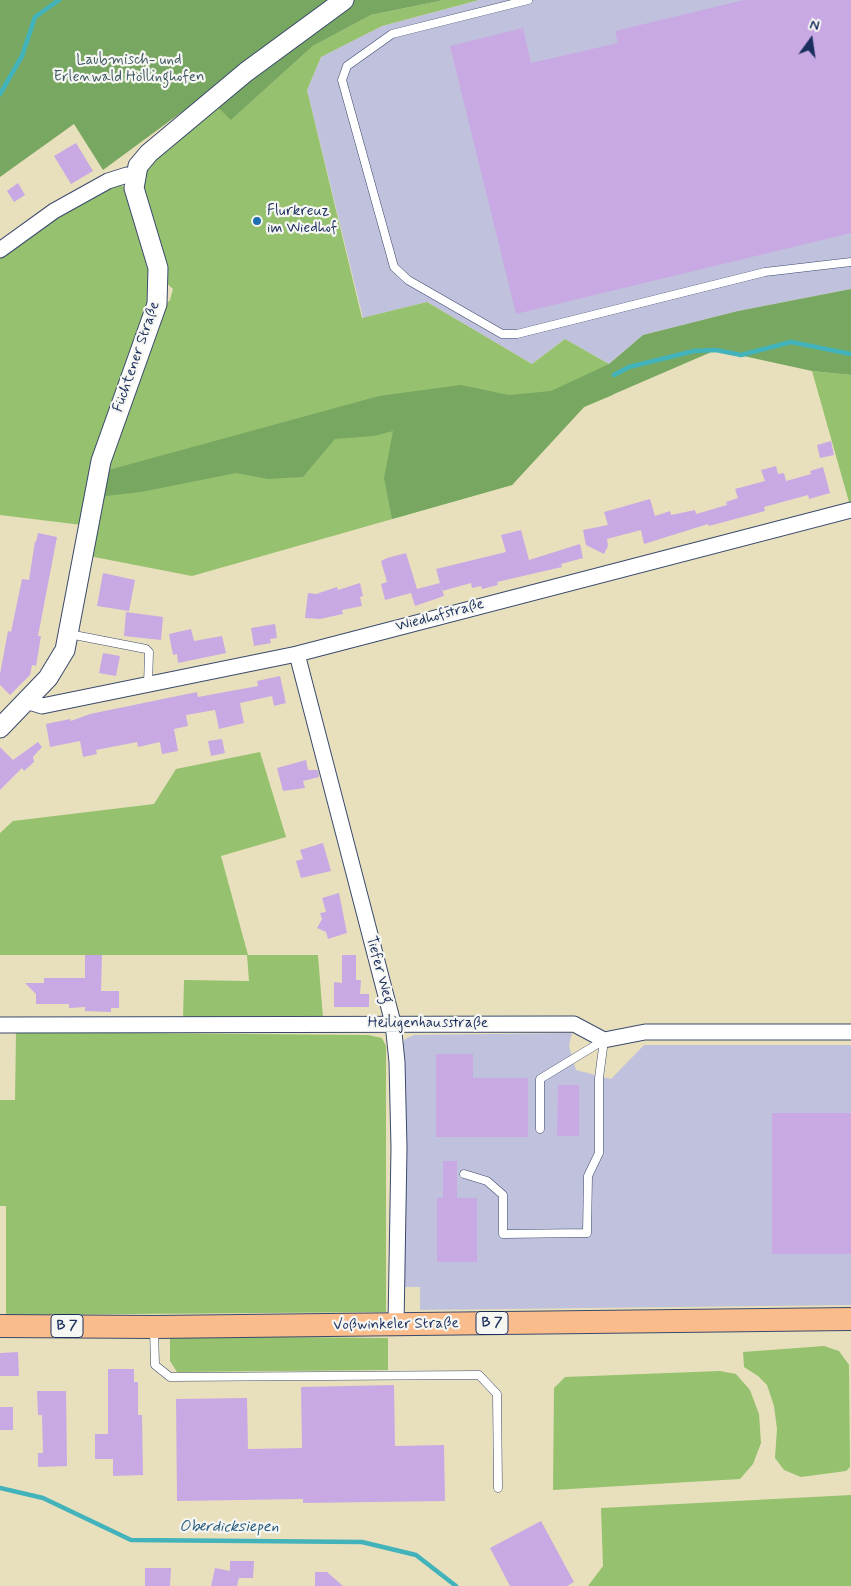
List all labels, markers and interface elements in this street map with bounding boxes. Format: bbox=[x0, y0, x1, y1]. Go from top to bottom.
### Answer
north arrow bbox=[786, 15, 836, 65]
text: N bbox=[808, 16, 821, 35]
park label: Laubmisch- und Erlenwald Höllinghofen bbox=[53, 52, 205, 87]
place label: Flurkreuz im Wiedhof bbox=[267, 203, 337, 238]
marker: Flurkreuz im Wiedhof bbox=[251, 215, 263, 227]
street label: Füchtener Straße bbox=[110, 299, 164, 415]
street label: Wiedhofstraße bbox=[394, 596, 486, 636]
street label: Tiefer Weg bbox=[361, 934, 397, 1006]
street label: Heiligenhausstraße bbox=[368, 1015, 488, 1033]
road number: B 7 bbox=[476, 1312, 508, 1335]
road number: B 7 bbox=[51, 1314, 83, 1338]
street label: Voßwinkeler Straße bbox=[333, 1315, 459, 1335]
water label: Oberdicksiepen bbox=[179, 1518, 279, 1538]

